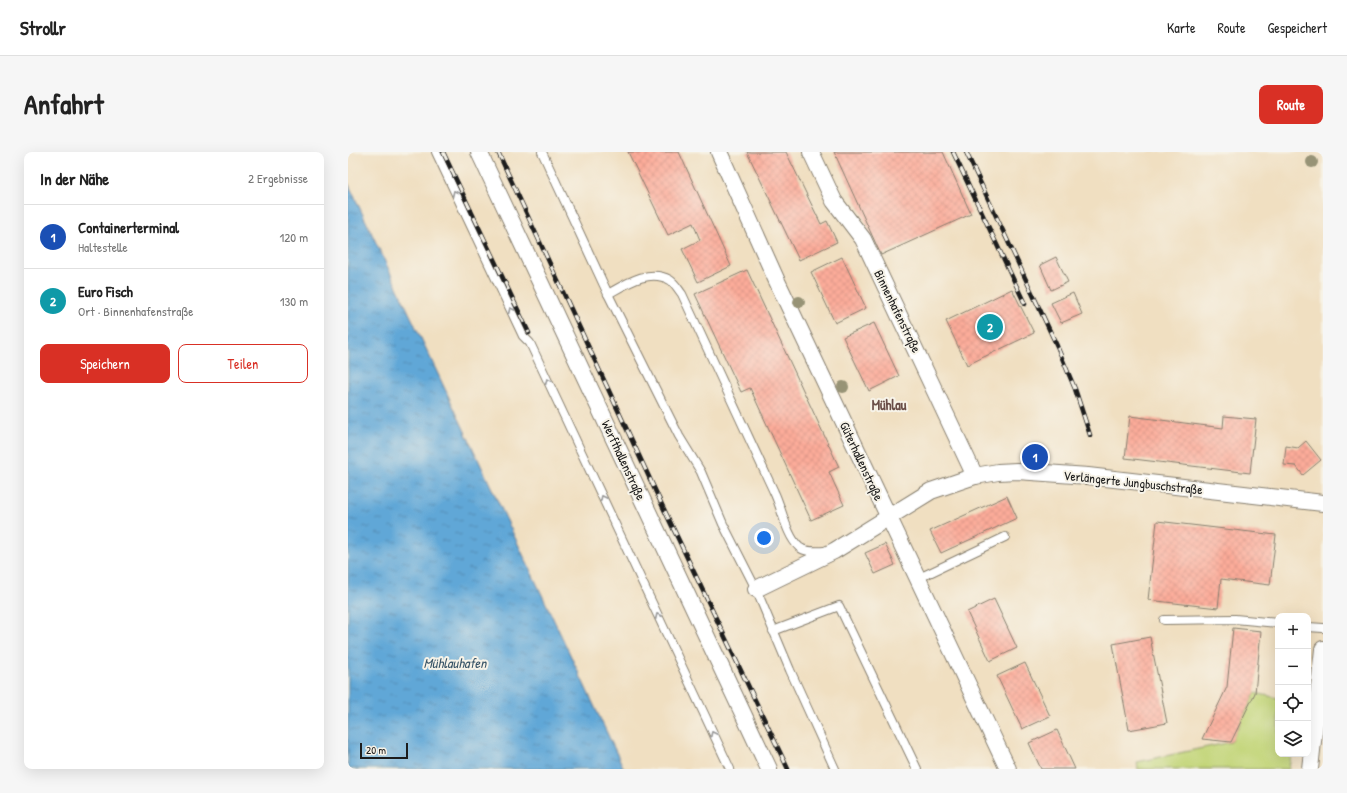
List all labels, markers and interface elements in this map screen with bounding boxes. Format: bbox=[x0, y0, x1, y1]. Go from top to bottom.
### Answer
text: Strollr bbox=[20, 15, 66, 41]
text: Karte bbox=[1167, 18, 1196, 37]
text: Route bbox=[1218, 18, 1246, 37]
text: Gespeichert bbox=[1268, 18, 1327, 37]
text: Anfahrt bbox=[24, 85, 104, 123]
button: Route bbox=[1259, 85, 1323, 124]
text: In der Nähe bbox=[40, 167, 109, 190]
text: 2 Ergebnisse bbox=[248, 169, 308, 187]
one-way arrow bbox=[452, 189, 460, 197]
text: Containerterminal bbox=[78, 217, 179, 238]
text: 1 bbox=[51, 228, 55, 246]
text: 120 m bbox=[280, 228, 308, 246]
text: Haltestelle bbox=[78, 238, 128, 256]
street label: Binnenhafenstraße bbox=[870, 267, 926, 355]
text: Euro Fisch bbox=[78, 281, 133, 302]
text: 2 bbox=[50, 292, 56, 310]
text: 130 m bbox=[280, 292, 308, 310]
text: Ort · Binnenhafenstraße bbox=[78, 302, 194, 320]
one-way arrow bbox=[508, 307, 516, 315]
pin: 2 bbox=[977, 312, 1003, 342]
button: Speichern bbox=[40, 344, 170, 383]
button: Teilen bbox=[178, 344, 308, 383]
one-way arrow bbox=[545, 377, 553, 385]
district label: Mühlau bbox=[872, 395, 907, 414]
street label: Werfthallenstraße bbox=[598, 417, 650, 503]
street label: Güterhallenstraße bbox=[836, 419, 888, 503]
pin: 1 bbox=[1022, 442, 1048, 472]
street label: Verlängerte Jungbuschstraße bbox=[1062, 466, 1204, 498]
one-way arrow bbox=[600, 495, 608, 503]
your location bbox=[754, 528, 774, 548]
one-way arrow bbox=[655, 613, 663, 620]
map controls bbox=[1275, 613, 1311, 757]
button: + bbox=[1275, 613, 1311, 649]
button: − bbox=[1275, 649, 1311, 685]
water label: Mühlauhafen bbox=[424, 653, 488, 672]
button: locate bbox=[1275, 685, 1311, 721]
button: layers bbox=[1275, 721, 1311, 757]
one-way arrow bbox=[710, 730, 718, 738]
scale bar bbox=[360, 741, 408, 760]
text: 20 m bbox=[366, 743, 386, 757]

